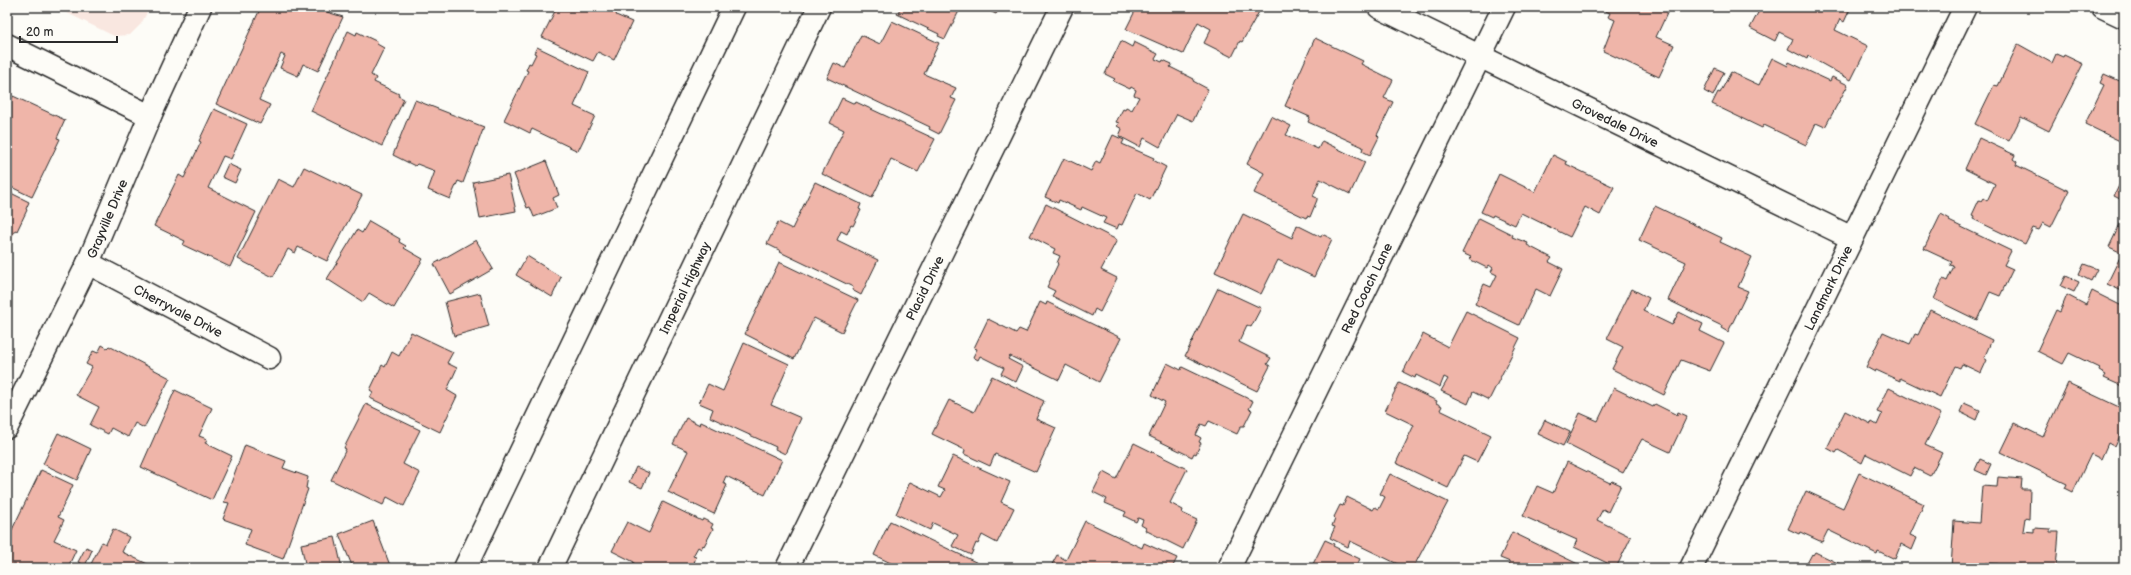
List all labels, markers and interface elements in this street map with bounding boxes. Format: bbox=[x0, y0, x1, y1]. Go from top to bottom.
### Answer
scale bar bbox=[20, 18, 117, 44]
text: 20 m bbox=[26, 25, 53, 40]
street label: Grovedale Drive bbox=[1569, 95, 1661, 151]
street label: Grayville Drive bbox=[84, 177, 131, 261]
street label: Imperial Highway bbox=[656, 239, 714, 337]
street label: Red Coach Lane bbox=[1338, 240, 1396, 336]
street label: Landmark Drive bbox=[1801, 243, 1856, 333]
street label: Placid Drive bbox=[903, 253, 948, 323]
street label: Cherryvale Drive bbox=[131, 281, 225, 341]

